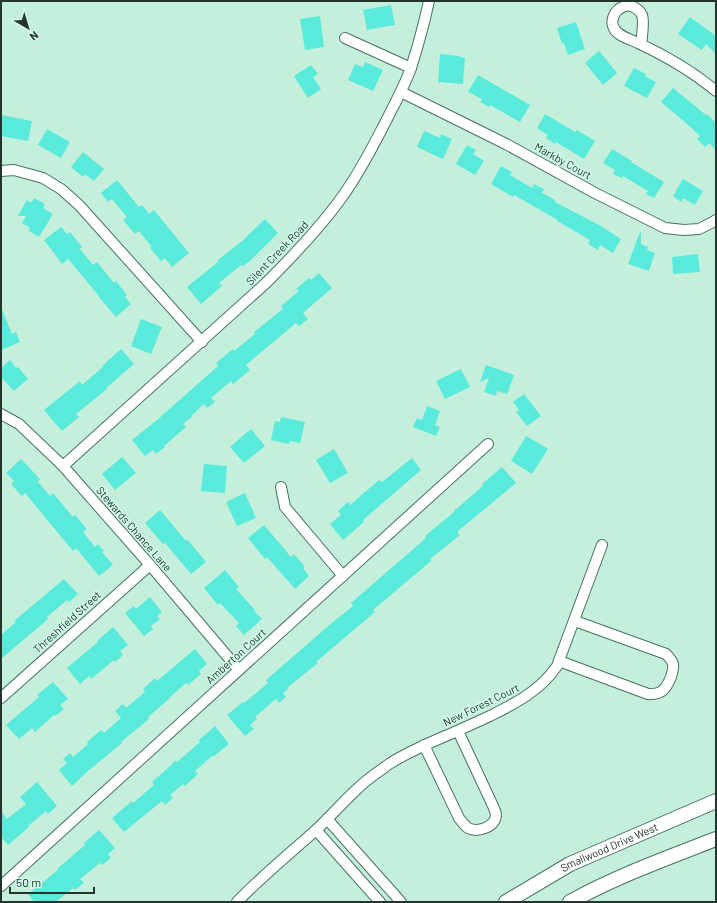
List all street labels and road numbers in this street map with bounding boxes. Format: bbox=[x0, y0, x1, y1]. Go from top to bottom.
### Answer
street label: Markby Court bbox=[533, 140, 594, 181]
street label: Silent Creek Road bbox=[243, 218, 311, 287]
street label: Stewards Chance Lane bbox=[94, 484, 175, 574]
street label: Threshfield Street bbox=[30, 588, 103, 655]
street label: Amberton Court bbox=[203, 625, 268, 686]
street label: New Forest Court bbox=[441, 681, 521, 729]
street label: Smallwood Drive West bbox=[558, 820, 660, 874]

